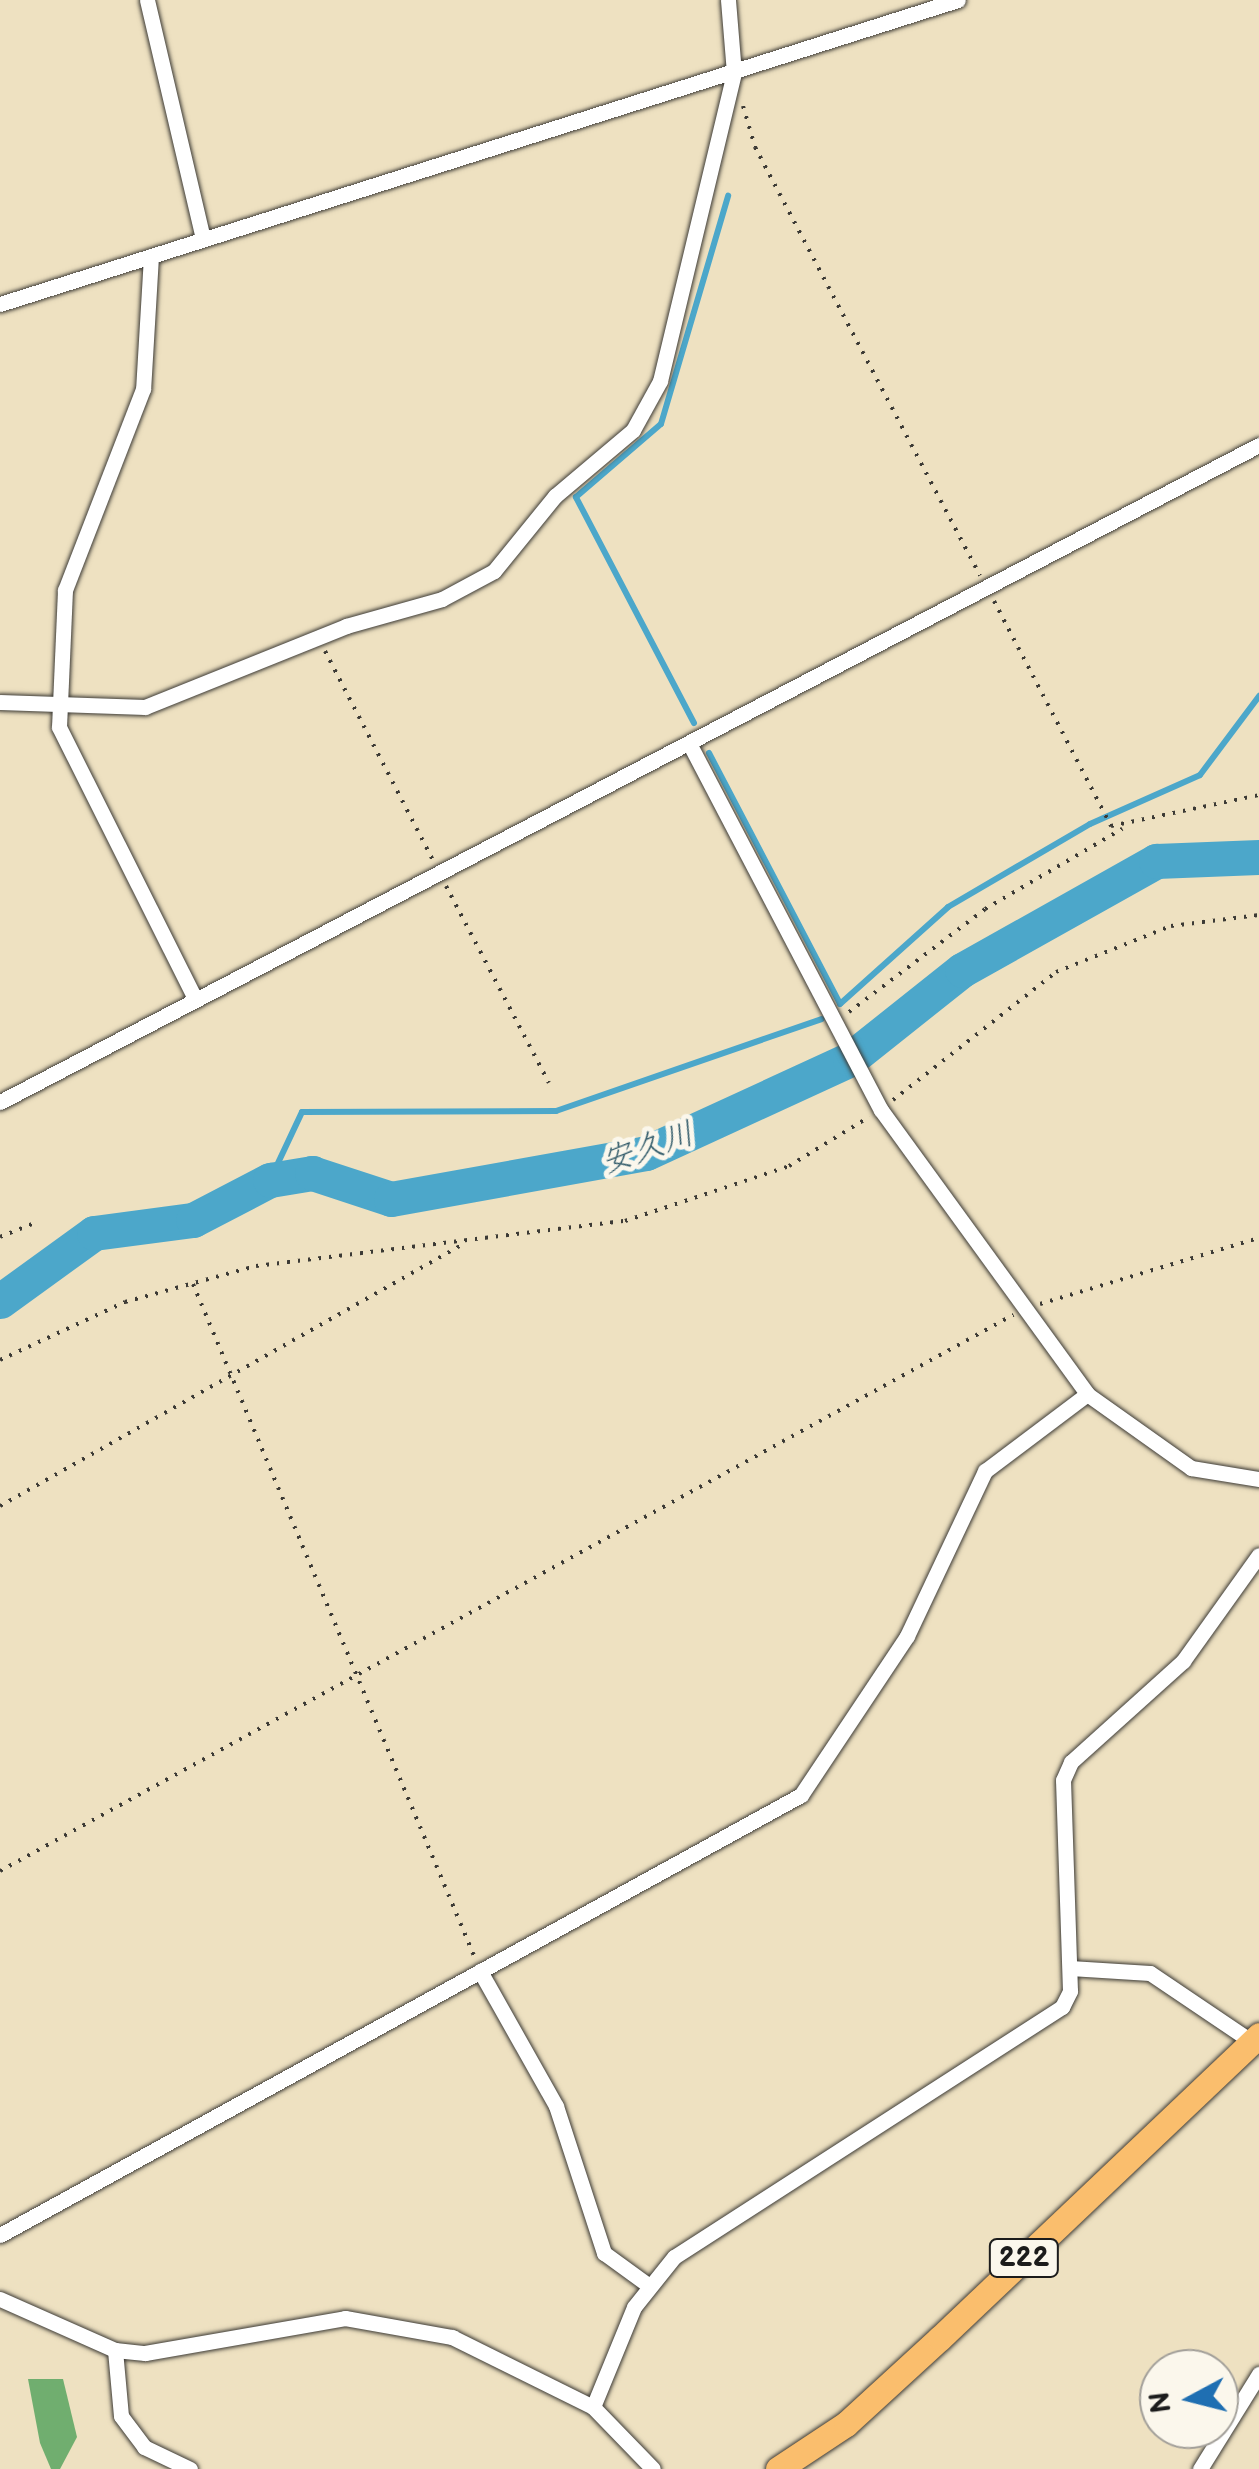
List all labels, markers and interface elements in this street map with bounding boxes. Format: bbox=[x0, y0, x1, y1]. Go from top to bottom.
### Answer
water label: 安久川 bbox=[596, 1115, 700, 1183]
road number: 222 bbox=[986, 2235, 1062, 2281]
north arrow bbox=[1139, 2349, 1239, 2449]
text: N bbox=[1143, 2390, 1178, 2415]

